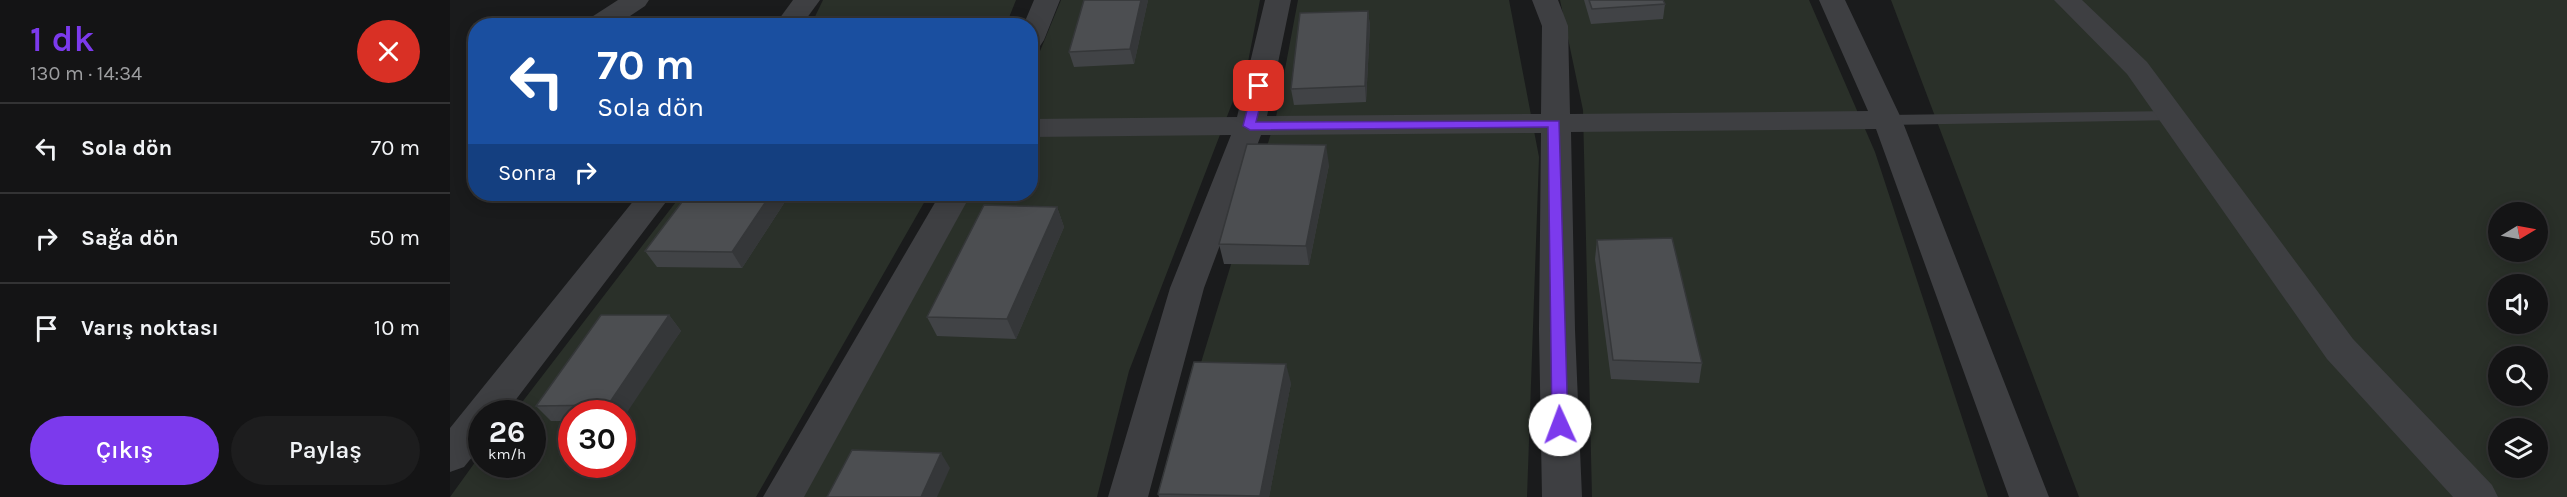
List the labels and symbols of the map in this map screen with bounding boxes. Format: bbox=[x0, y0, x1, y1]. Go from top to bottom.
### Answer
pin bbox=[1233, 60, 1284, 111]
north arrow bbox=[2488, 202, 2548, 262]
position arrow bbox=[1528, 393, 1592, 457]
speed limit sign: 30 bbox=[558, 400, 636, 478]

